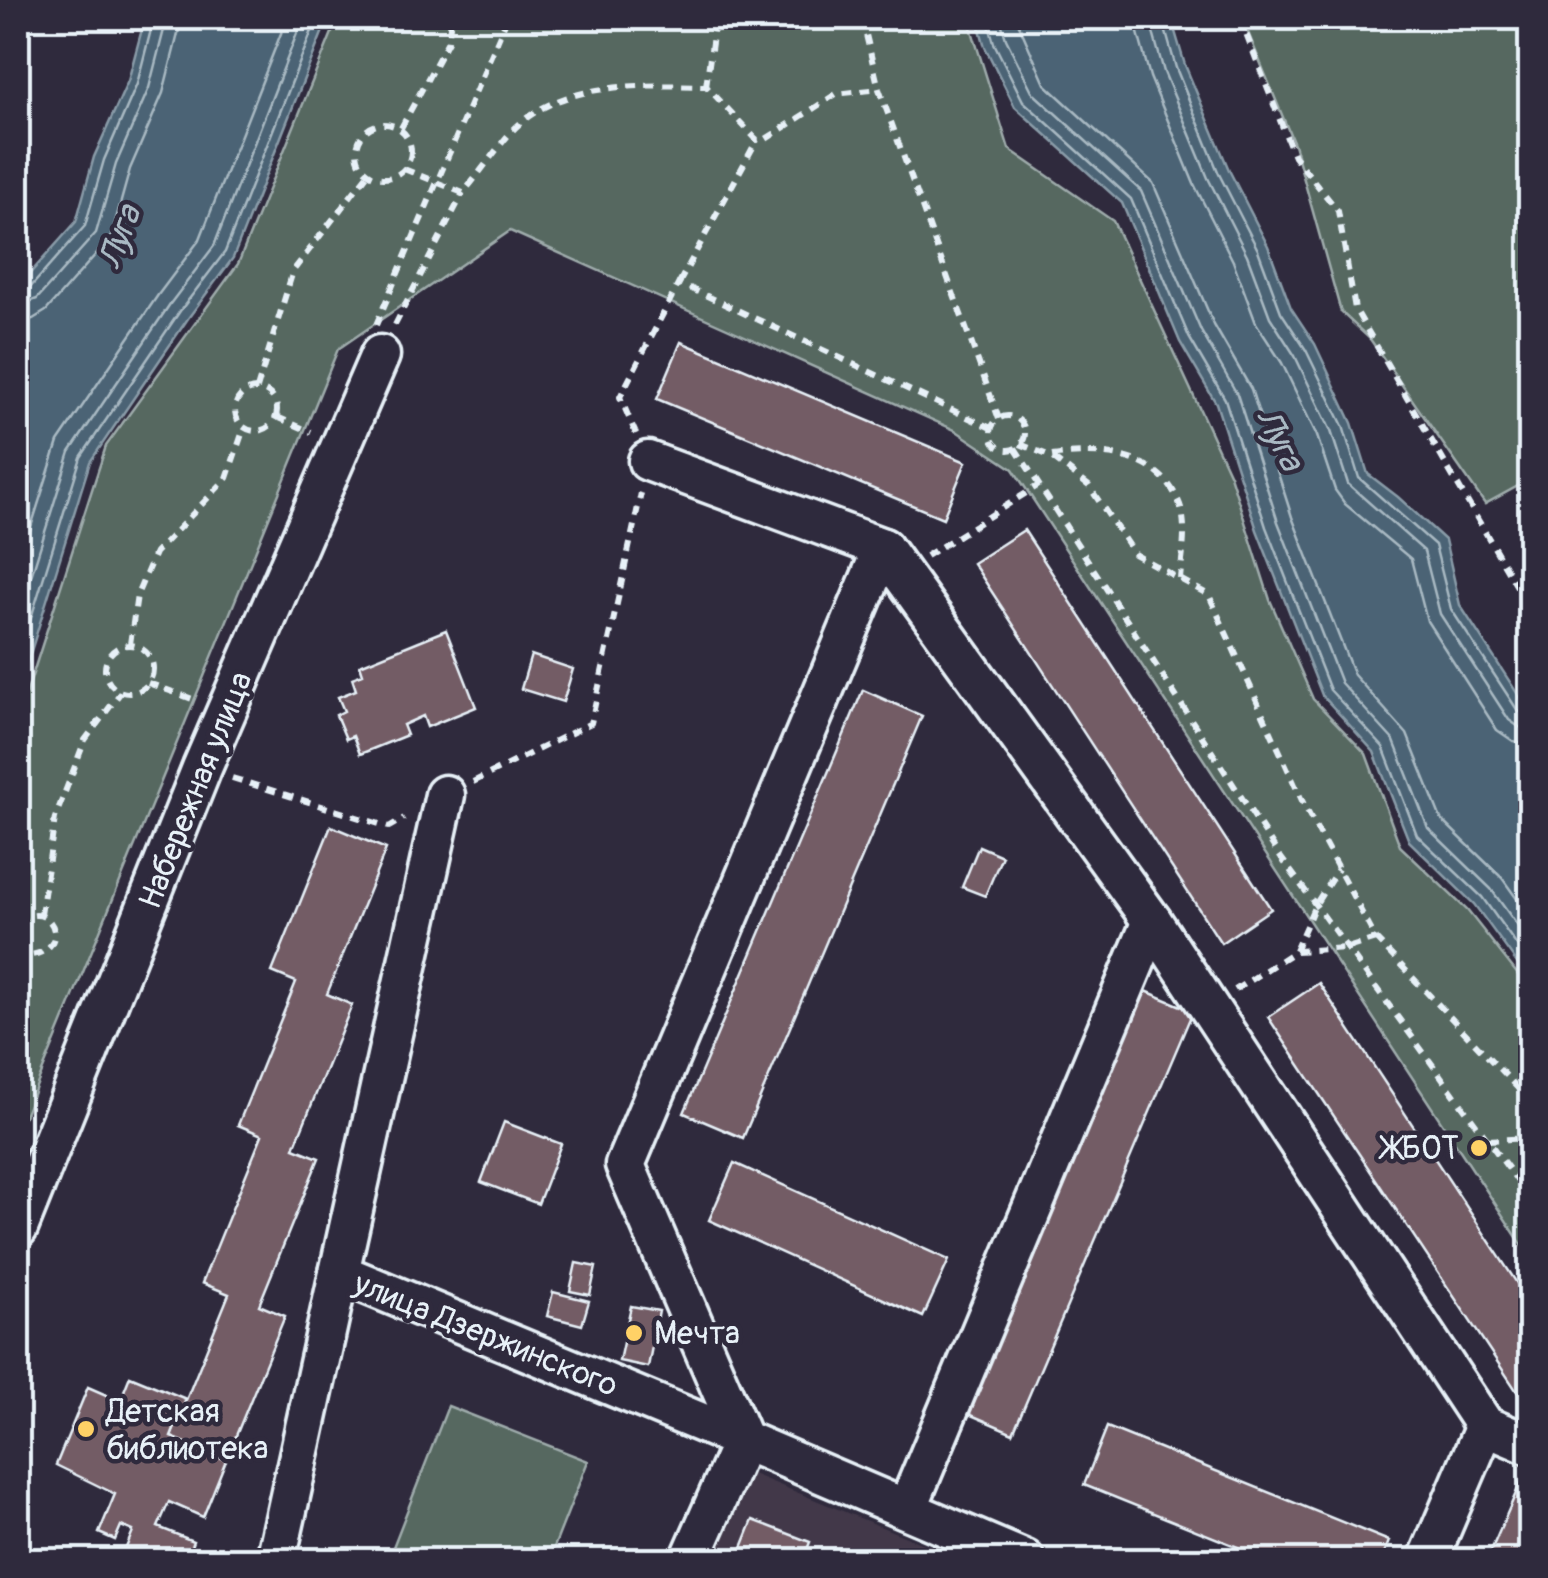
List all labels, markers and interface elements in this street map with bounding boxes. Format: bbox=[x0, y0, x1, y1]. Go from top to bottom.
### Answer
water label: Луга bbox=[88, 198, 152, 275]
water label: Луга bbox=[1245, 401, 1314, 480]
street label: Набережная улица bbox=[130, 666, 262, 915]
place label: ЖБОТ bbox=[1378, 1129, 1459, 1169]
marker: ЖБОТ bbox=[1468, 1137, 1490, 1159]
street label: улица Дзержинского bbox=[347, 1263, 623, 1406]
place label: Мечта bbox=[654, 1314, 740, 1354]
marker: Мечта bbox=[623, 1322, 645, 1344]
place label: Детская библиотека bbox=[105, 1392, 268, 1469]
marker: Детская библиотека bbox=[75, 1418, 97, 1440]

